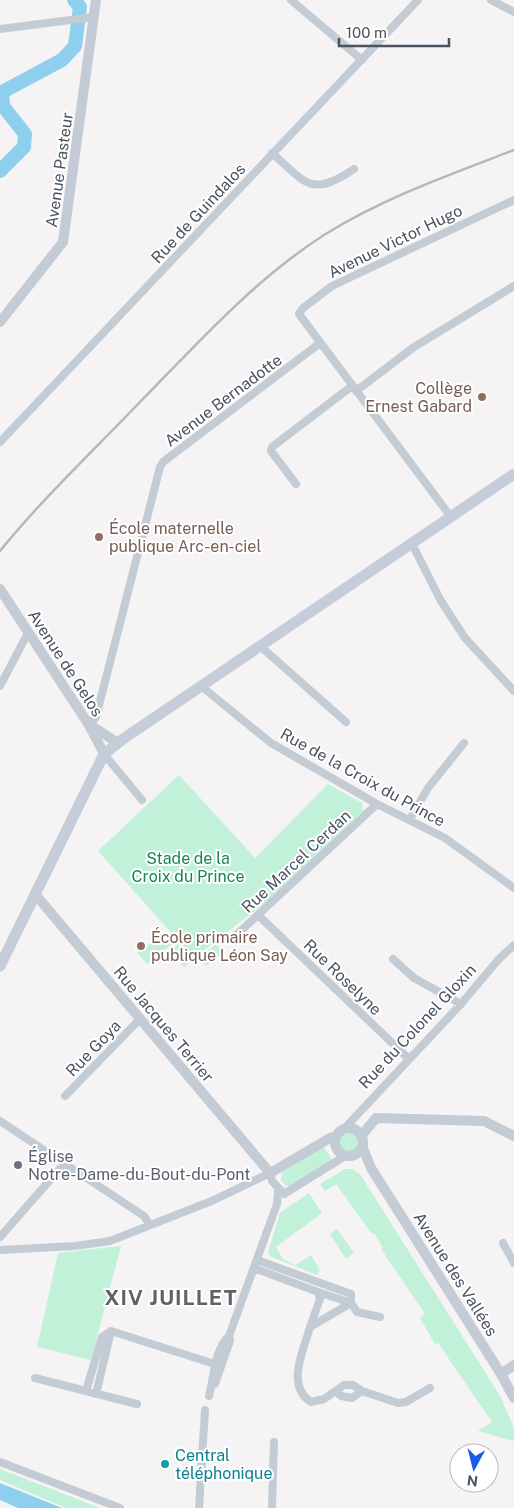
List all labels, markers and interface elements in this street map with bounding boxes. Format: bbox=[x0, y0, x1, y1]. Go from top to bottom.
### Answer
scale bar bbox=[339, 15, 449, 47]
text: 100 m bbox=[346, 24, 387, 41]
street label: Avenue Pasteur bbox=[42, 111, 77, 229]
street label: Rue de Guindalos bbox=[147, 160, 249, 267]
street label: Avenue Victor Hugo bbox=[325, 201, 465, 282]
street label: Avenue Bernadotte bbox=[161, 350, 286, 451]
place label: Collège Ernest Gabard bbox=[365, 379, 472, 416]
marker: Collège Ernest Gabard bbox=[476, 391, 488, 403]
place label: École maternelle publique Arc-en-ciel bbox=[109, 518, 261, 556]
marker: École maternelle publique Arc-en-ciel bbox=[93, 531, 105, 543]
street label: Avenue de Gelos bbox=[24, 606, 107, 720]
street label: Rue de la Croix du Prince bbox=[277, 724, 449, 831]
street label: Rue Marcel Cerdan bbox=[238, 806, 355, 917]
park label: Stade de la Croix du Prince bbox=[131, 849, 245, 886]
place label: École primaire publique Léon Say bbox=[151, 927, 288, 965]
street label: Rue Roselyne bbox=[300, 935, 386, 1019]
marker: École primaire publique Léon Say bbox=[135, 940, 147, 952]
street label: Rue du Colonel Gloxin bbox=[355, 960, 480, 1092]
street label: Rue Jacques Terrier bbox=[110, 962, 218, 1086]
street label: Rue Goya bbox=[62, 1016, 125, 1080]
place label: Église Notre-Dame-du-Bout-du-Pont bbox=[28, 1146, 250, 1184]
marker: Église Notre-Dame-du-Bout-du-Pont bbox=[12, 1159, 24, 1171]
street label: Avenue des Vallées bbox=[410, 1209, 501, 1340]
district label: XIV JUILLET bbox=[104, 1285, 238, 1310]
north arrow bbox=[449, 1443, 499, 1493]
place label: Central téléphonique bbox=[175, 1446, 272, 1483]
marker: Central téléphonique bbox=[159, 1458, 171, 1470]
text: N bbox=[466, 1472, 479, 1490]

